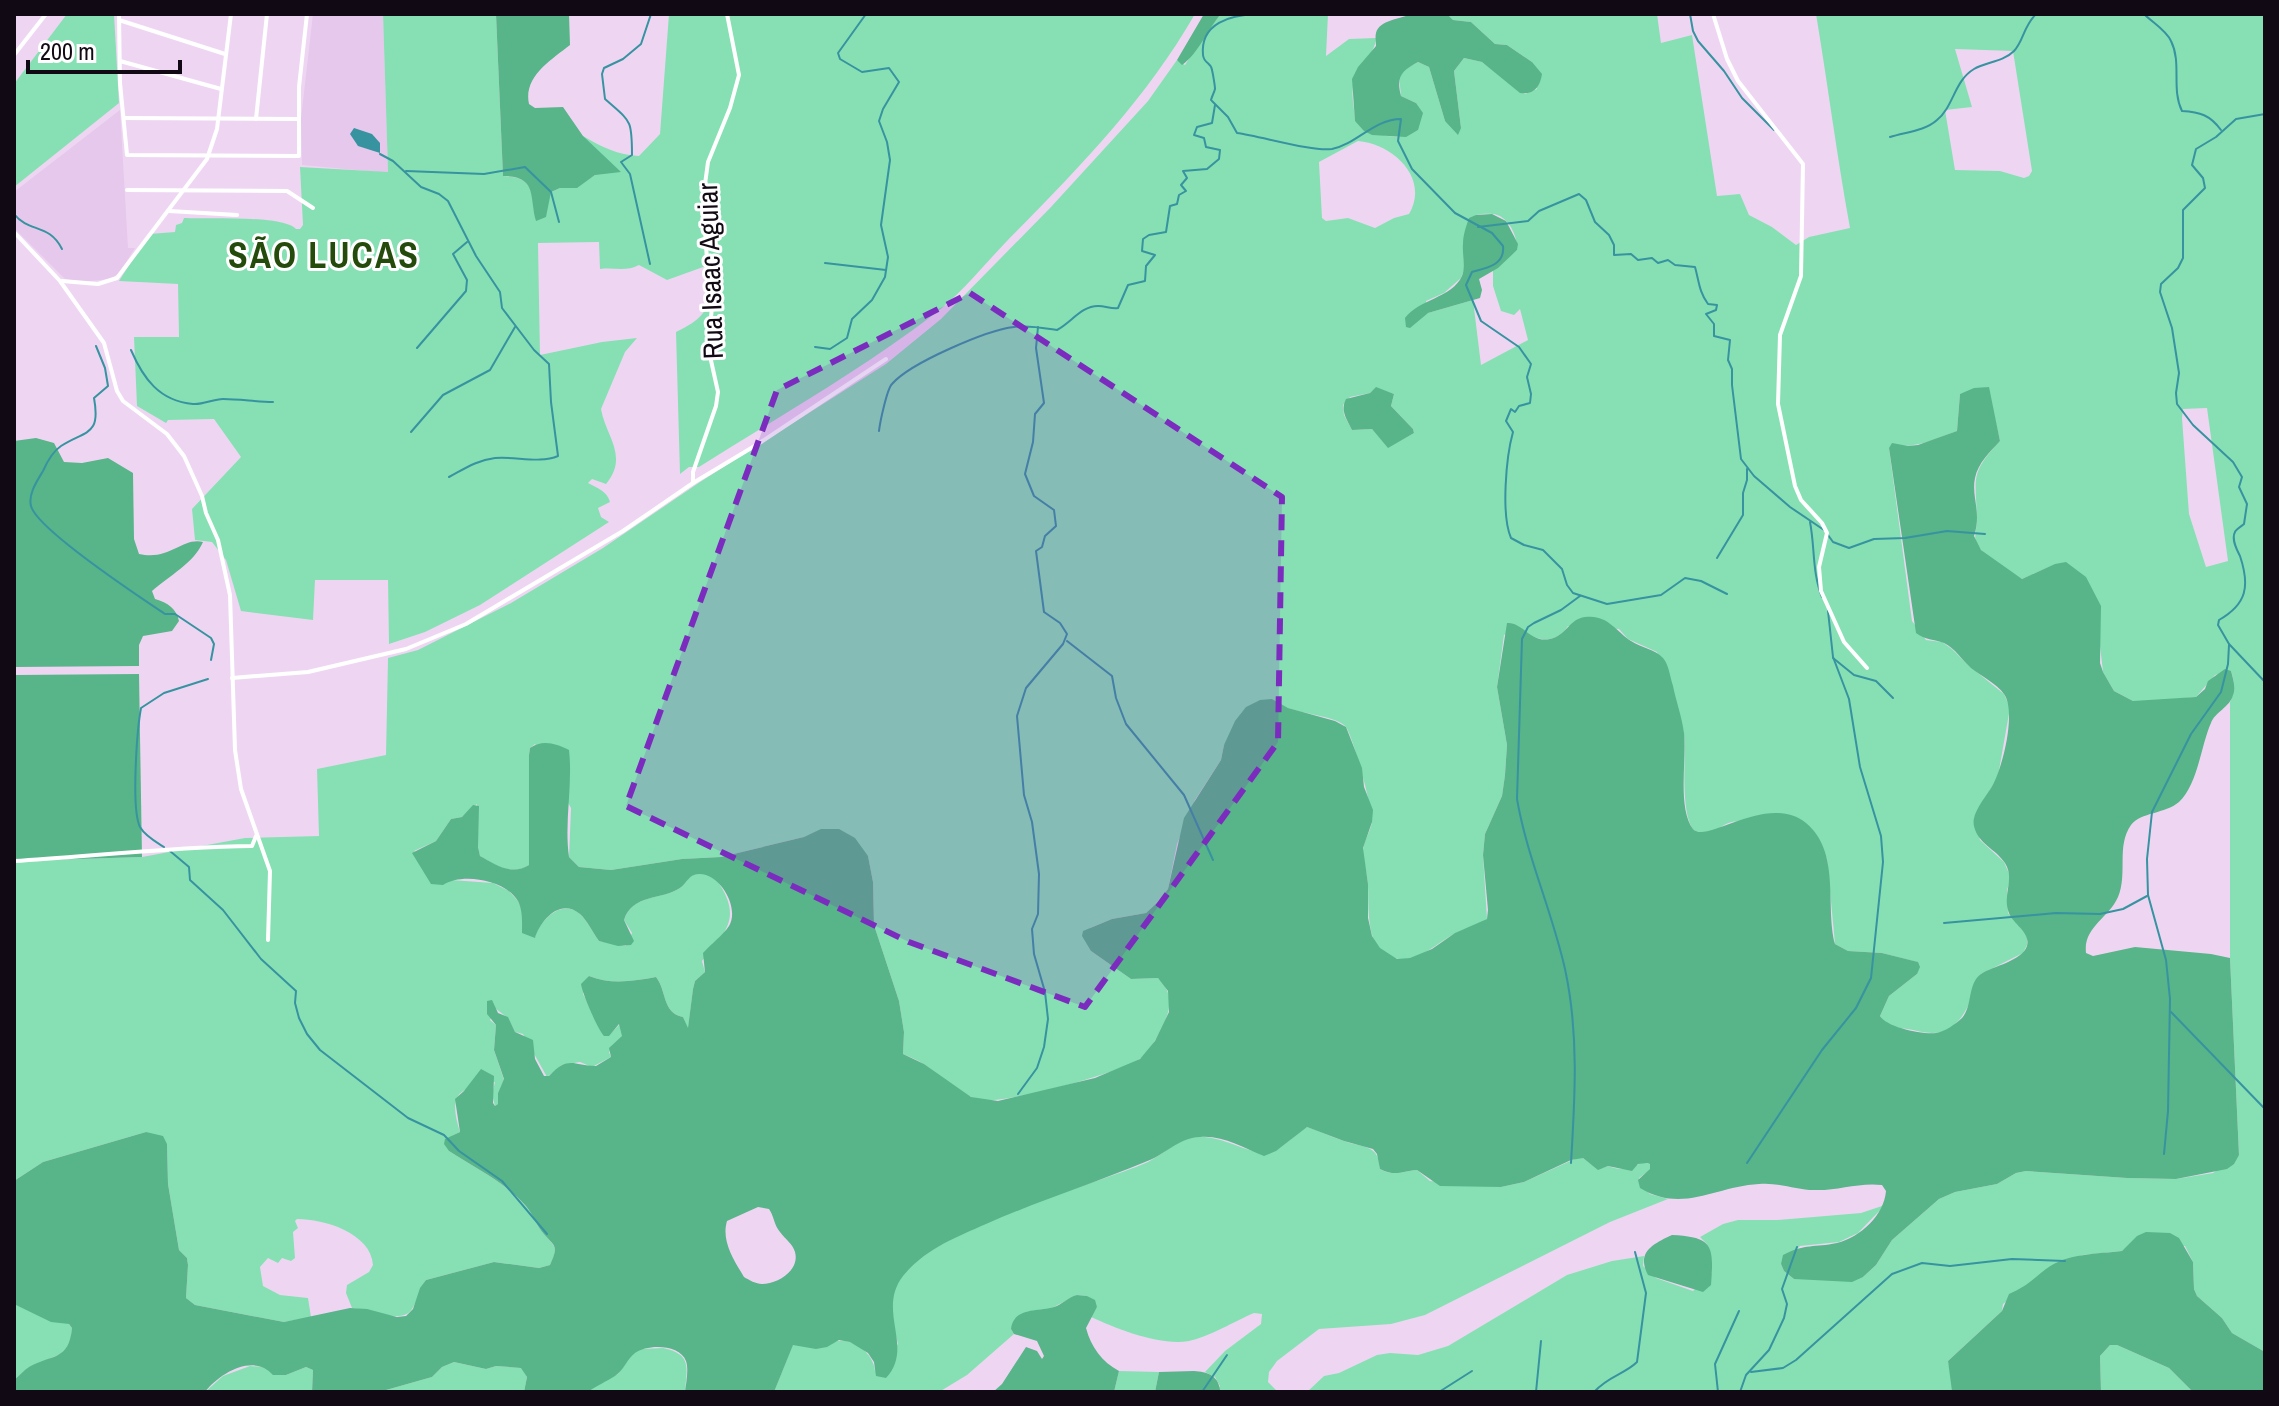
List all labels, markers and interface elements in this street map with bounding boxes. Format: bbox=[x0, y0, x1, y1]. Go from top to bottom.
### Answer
scale bar bbox=[28, 24, 180, 74]
text: 200 m bbox=[40, 35, 95, 67]
street label: Rua Isaac Aguiar bbox=[688, 182, 732, 360]
district label: SÃO LUCAS bbox=[228, 231, 420, 279]

